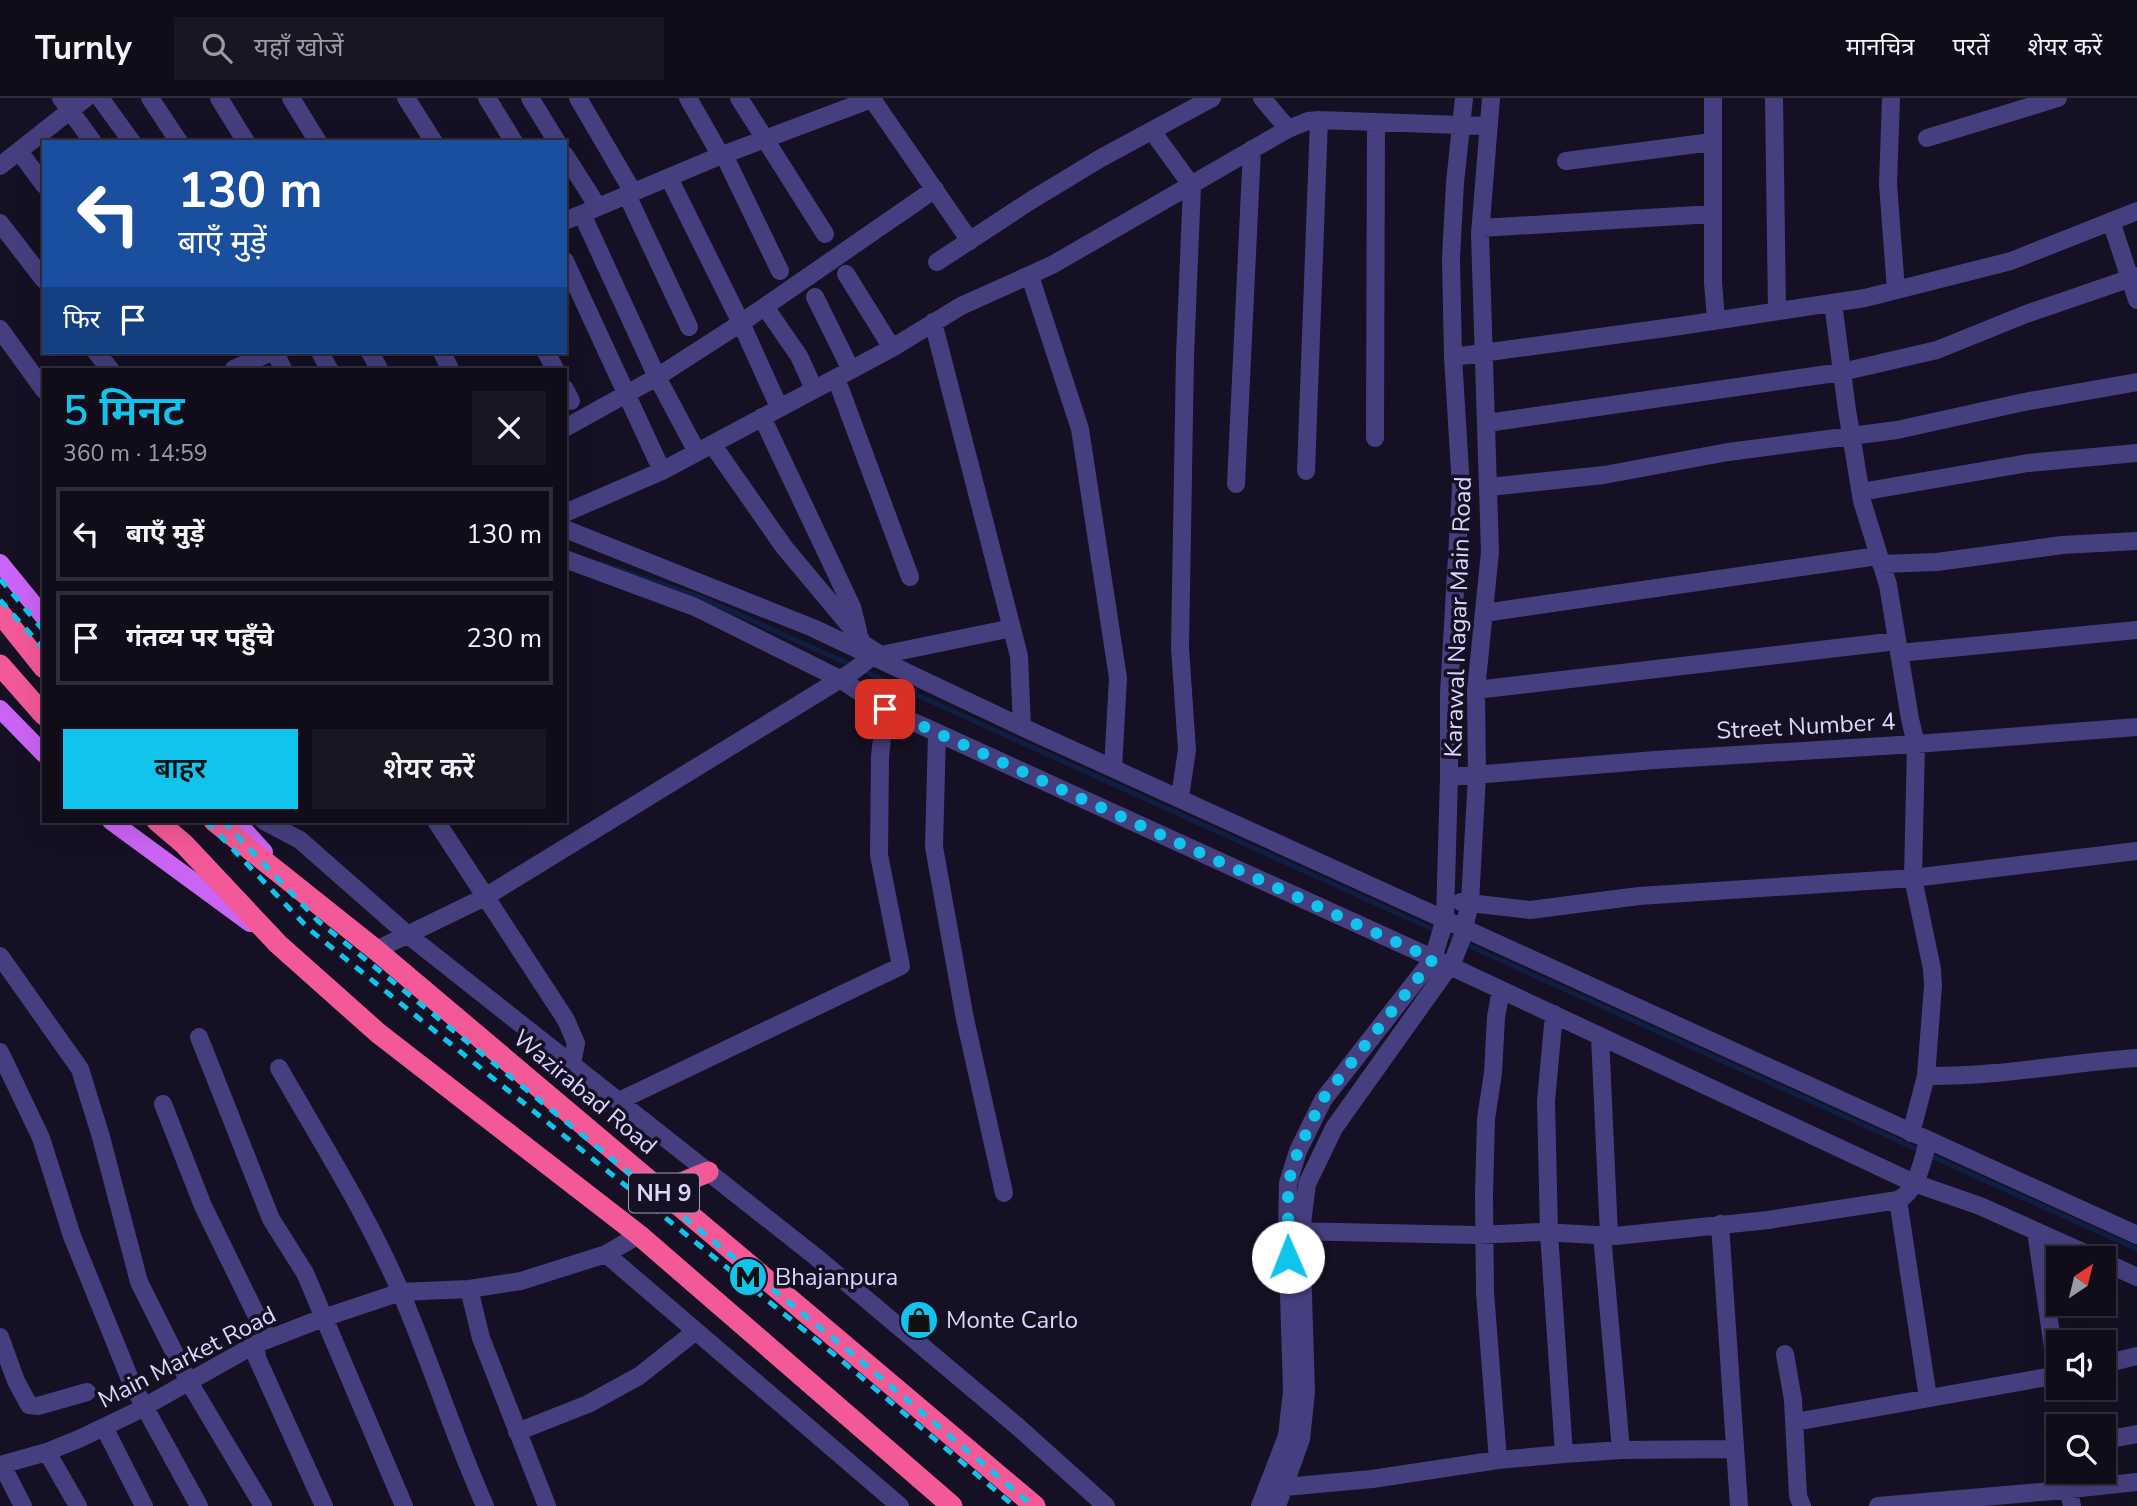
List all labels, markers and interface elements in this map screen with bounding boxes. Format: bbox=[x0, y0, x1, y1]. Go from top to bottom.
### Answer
search box bbox=[174, 17, 664, 80]
text: Turnly bbox=[35, 26, 132, 71]
icon: search bbox=[198, 29, 236, 67]
text: यहाँ खोजें bbox=[254, 30, 343, 65]
text: मानचित्र bbox=[1846, 31, 1914, 63]
text: परतें bbox=[1952, 31, 1990, 63]
text: शेयर करें bbox=[2028, 31, 2102, 63]
text: 130 m bbox=[178, 157, 322, 224]
icon: left bbox=[63, 168, 154, 259]
text: बाएँ मुड़ें bbox=[178, 221, 267, 264]
icon: arrive bbox=[114, 301, 152, 339]
text: फिर bbox=[63, 302, 100, 337]
text: 5 मिनट bbox=[63, 383, 185, 440]
button: close bbox=[472, 391, 546, 465]
text: 360 m · 14:59 bbox=[63, 438, 208, 469]
street label: Karawal Nagar Main Road bbox=[1437, 476, 1479, 758]
icon: left bbox=[67, 515, 105, 553]
text: बाएँ मुड़ें bbox=[126, 516, 204, 551]
text: 130 m bbox=[466, 517, 542, 552]
icon: arrive bbox=[67, 619, 105, 657]
text: गंतव्य पर पहुँचे bbox=[126, 620, 274, 655]
text: 230 m bbox=[466, 621, 542, 656]
pin bbox=[855, 679, 915, 739]
icon: arrive bbox=[866, 690, 904, 728]
street label: Street Number 4 bbox=[1716, 705, 1896, 747]
button: बाहर bbox=[63, 729, 298, 809]
button: शेयर करें bbox=[312, 729, 546, 809]
street label: Wazirabad Road bbox=[506, 1022, 664, 1162]
road number: NH 9 bbox=[629, 1174, 699, 1212]
position arrow bbox=[1251, 1220, 1325, 1294]
north arrow bbox=[2046, 1246, 2116, 1316]
map controls bbox=[2046, 1246, 2116, 1484]
metro station icon: Bhajanpura bbox=[727, 1256, 769, 1298]
place label: Bhajanpura bbox=[775, 1261, 898, 1293]
street label: Main Market Road bbox=[93, 1298, 281, 1416]
shop icon: Monte Carlo bbox=[898, 1299, 940, 1341]
place label: Monte Carlo bbox=[946, 1304, 1078, 1336]
button: sound bbox=[2046, 1330, 2116, 1400]
button: search bbox=[2046, 1414, 2116, 1484]

